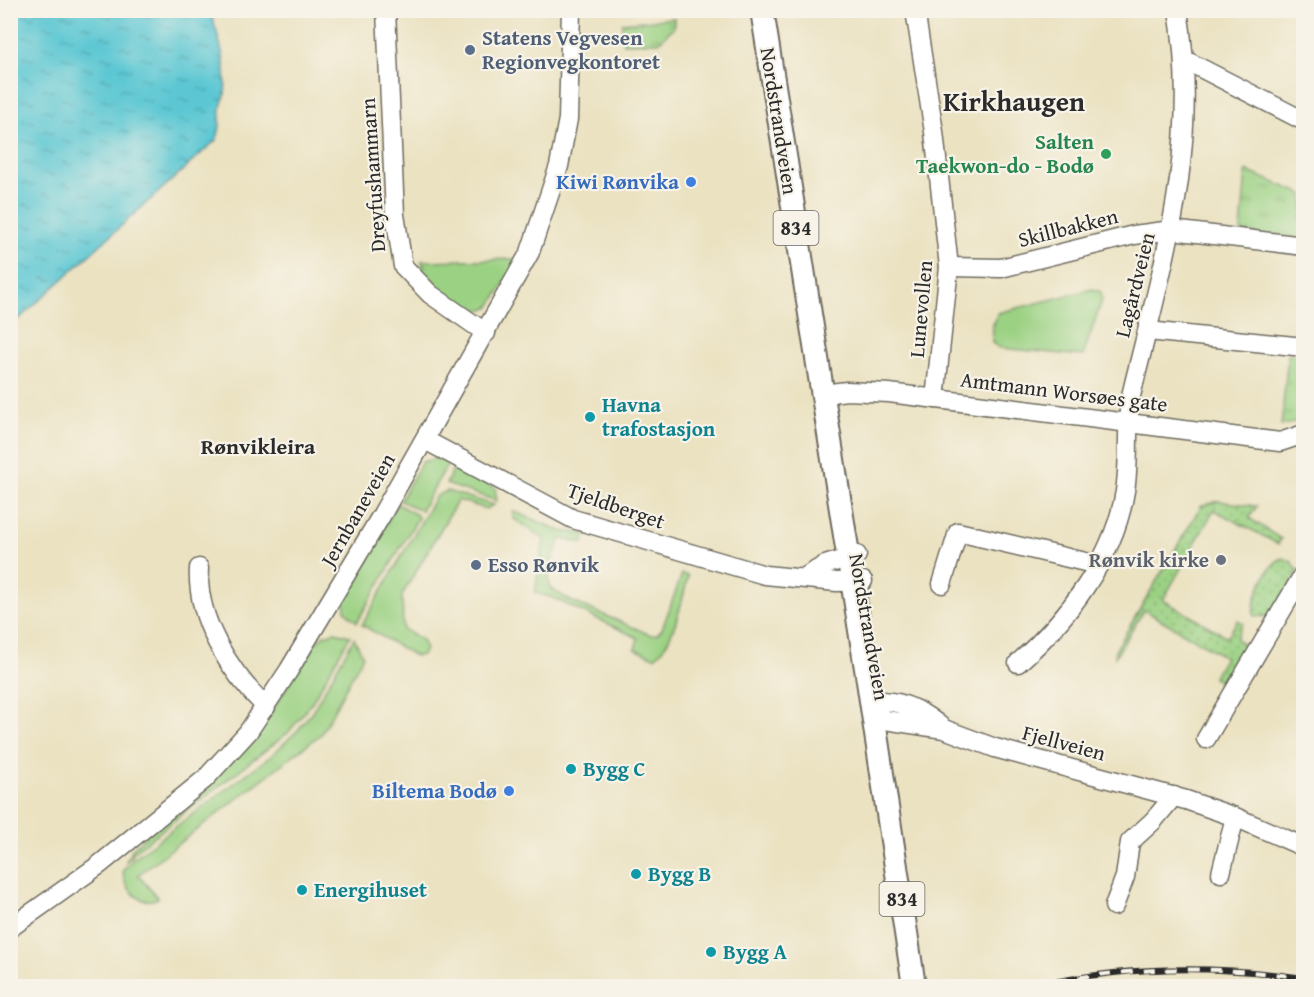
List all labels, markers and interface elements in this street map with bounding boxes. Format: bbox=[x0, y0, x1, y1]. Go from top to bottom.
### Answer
place label: Statens Vegvesen Regionvegkontoret bbox=[482, 22, 660, 77]
marker: Statens Vegvesen Regionvegkontoret bbox=[463, 43, 477, 57]
street label: Nordstrandveien bbox=[753, 45, 806, 197]
district label: Kirkhaugen bbox=[943, 81, 1085, 121]
street label: Dreyfushammarn bbox=[352, 97, 393, 253]
place label: Salten Taekwon-do - Bodø bbox=[916, 126, 1095, 181]
marker: Salten Taekwon-do - Bodø bbox=[1099, 147, 1113, 161]
place label: Kiwi Rønvika bbox=[556, 166, 679, 197]
marker: Kiwi Rønvika bbox=[684, 175, 698, 189]
street label: Skillbakken bbox=[1015, 200, 1121, 255]
road number: 834 bbox=[774, 211, 818, 245]
street label: Lagårdveien bbox=[1106, 229, 1163, 341]
street label: Lunevollen bbox=[901, 259, 940, 359]
street label: Amtmann Worsøes gate bbox=[959, 363, 1170, 420]
place label: Havna trafostasjon bbox=[602, 389, 716, 444]
marker: Havna trafostasjon bbox=[583, 410, 597, 424]
district label: Rønvikleira bbox=[201, 430, 316, 462]
street label: Jernbaneveien bbox=[311, 447, 403, 575]
street label: Tjeldberget bbox=[563, 474, 670, 537]
place label: Rønvik kirke bbox=[1089, 544, 1209, 575]
place label: Esso Rønvik bbox=[488, 549, 600, 580]
street label: Nordstrandveien bbox=[841, 551, 898, 703]
marker: Rønvik kirke bbox=[1214, 553, 1228, 567]
marker: Esso Rønvik bbox=[469, 558, 483, 572]
street label: Fjellveien bbox=[1019, 717, 1109, 769]
place label: Bygg C bbox=[583, 753, 646, 784]
marker: Bygg C bbox=[564, 762, 578, 776]
place label: Biltema Bodø bbox=[372, 775, 497, 806]
marker: Biltema Bodø bbox=[502, 784, 516, 798]
place label: Bygg B bbox=[648, 858, 711, 889]
marker: Bygg B bbox=[629, 867, 643, 881]
place label: Energihuset bbox=[314, 874, 427, 905]
road number: 834 bbox=[880, 882, 924, 916]
marker: Energihuset bbox=[295, 883, 309, 897]
place label: Bygg A bbox=[723, 936, 788, 967]
marker: Bygg A bbox=[704, 945, 718, 959]

